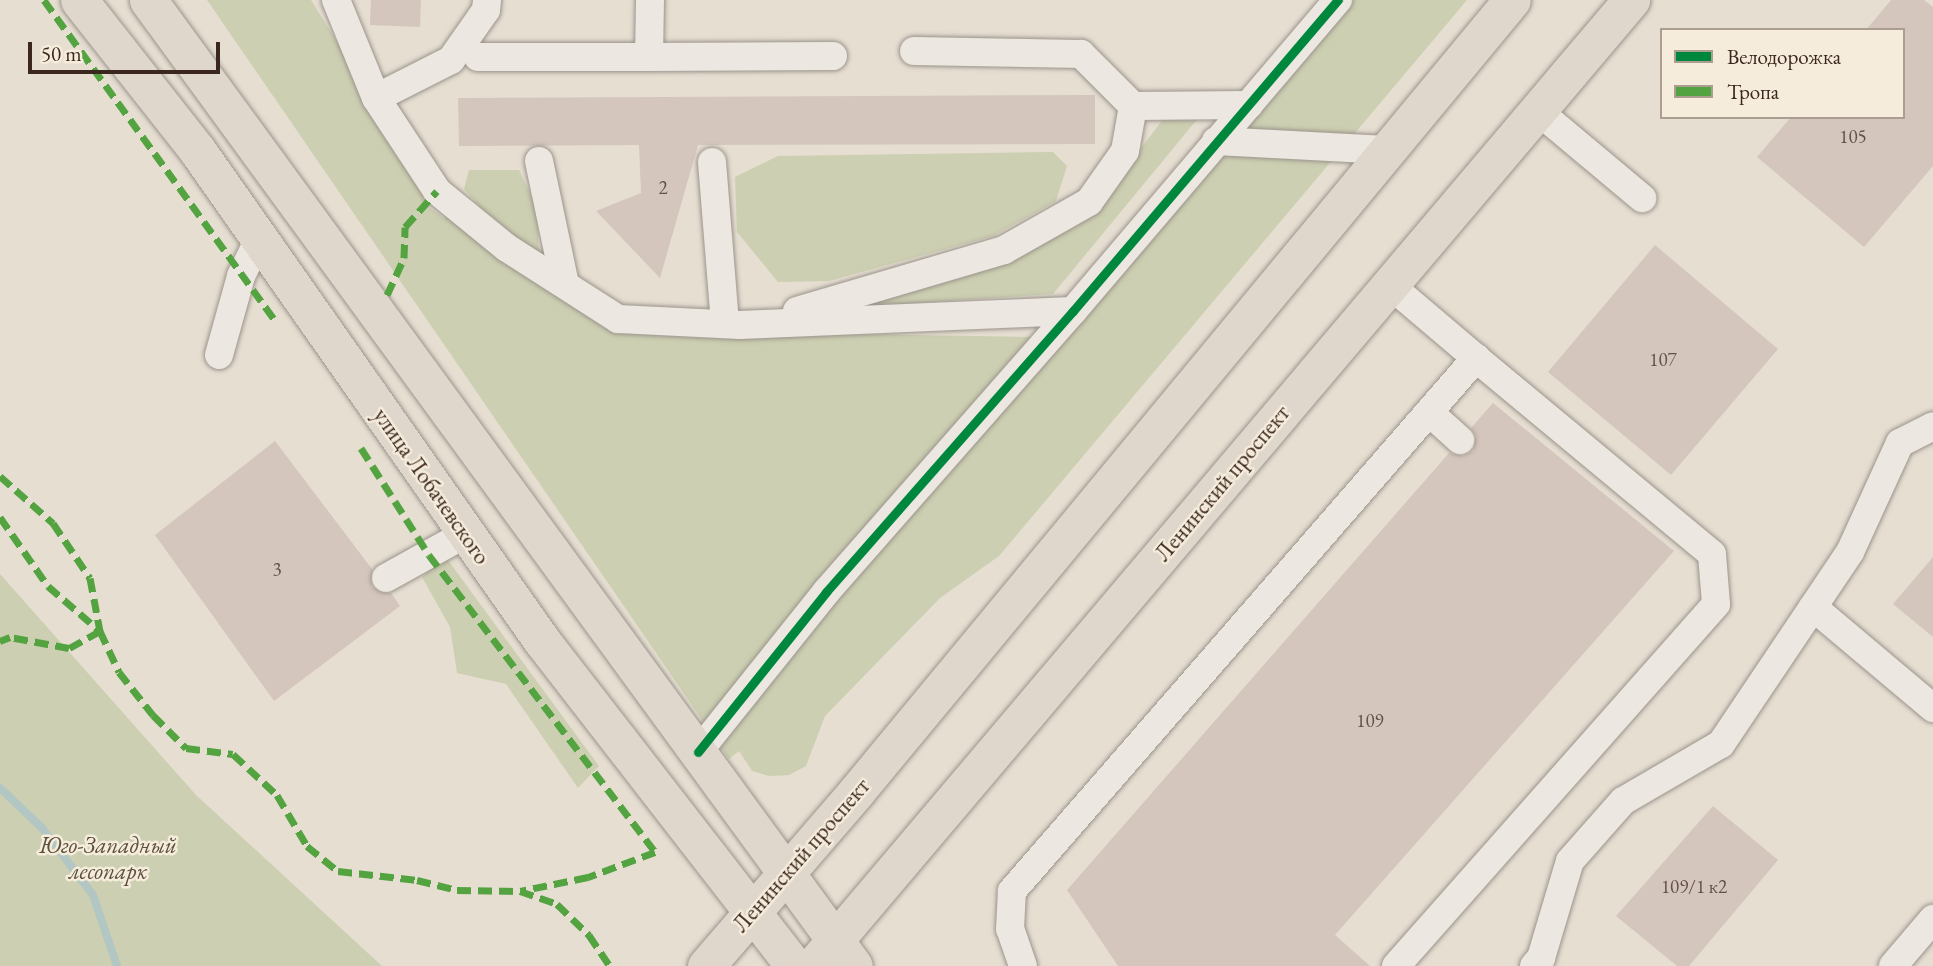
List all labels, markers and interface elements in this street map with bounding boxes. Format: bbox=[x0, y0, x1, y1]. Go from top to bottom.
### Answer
scale bar bbox=[32, 28, 224, 72]
legend bbox=[1660, 28, 1905, 119]
text: 50 m bbox=[41, 40, 82, 67]
text: Велодорожка bbox=[1727, 43, 1841, 70]
text: Тропа bbox=[1727, 78, 1779, 105]
house number: 105 bbox=[1839, 126, 1867, 148]
house number: 2 bbox=[658, 177, 668, 199]
house number: 107 bbox=[1649, 349, 1677, 371]
street label: Ленинский проспект bbox=[1149, 399, 1295, 567]
street label: улица Лобачевского bbox=[368, 402, 496, 570]
house number: 3 bbox=[272, 559, 282, 581]
house number: 109 bbox=[1356, 710, 1384, 732]
street label: Ленинский проспект bbox=[727, 772, 875, 938]
park label: Юго-Западный лесопарк bbox=[39, 831, 177, 885]
house number: 109/1 к2 bbox=[1661, 876, 1727, 898]

